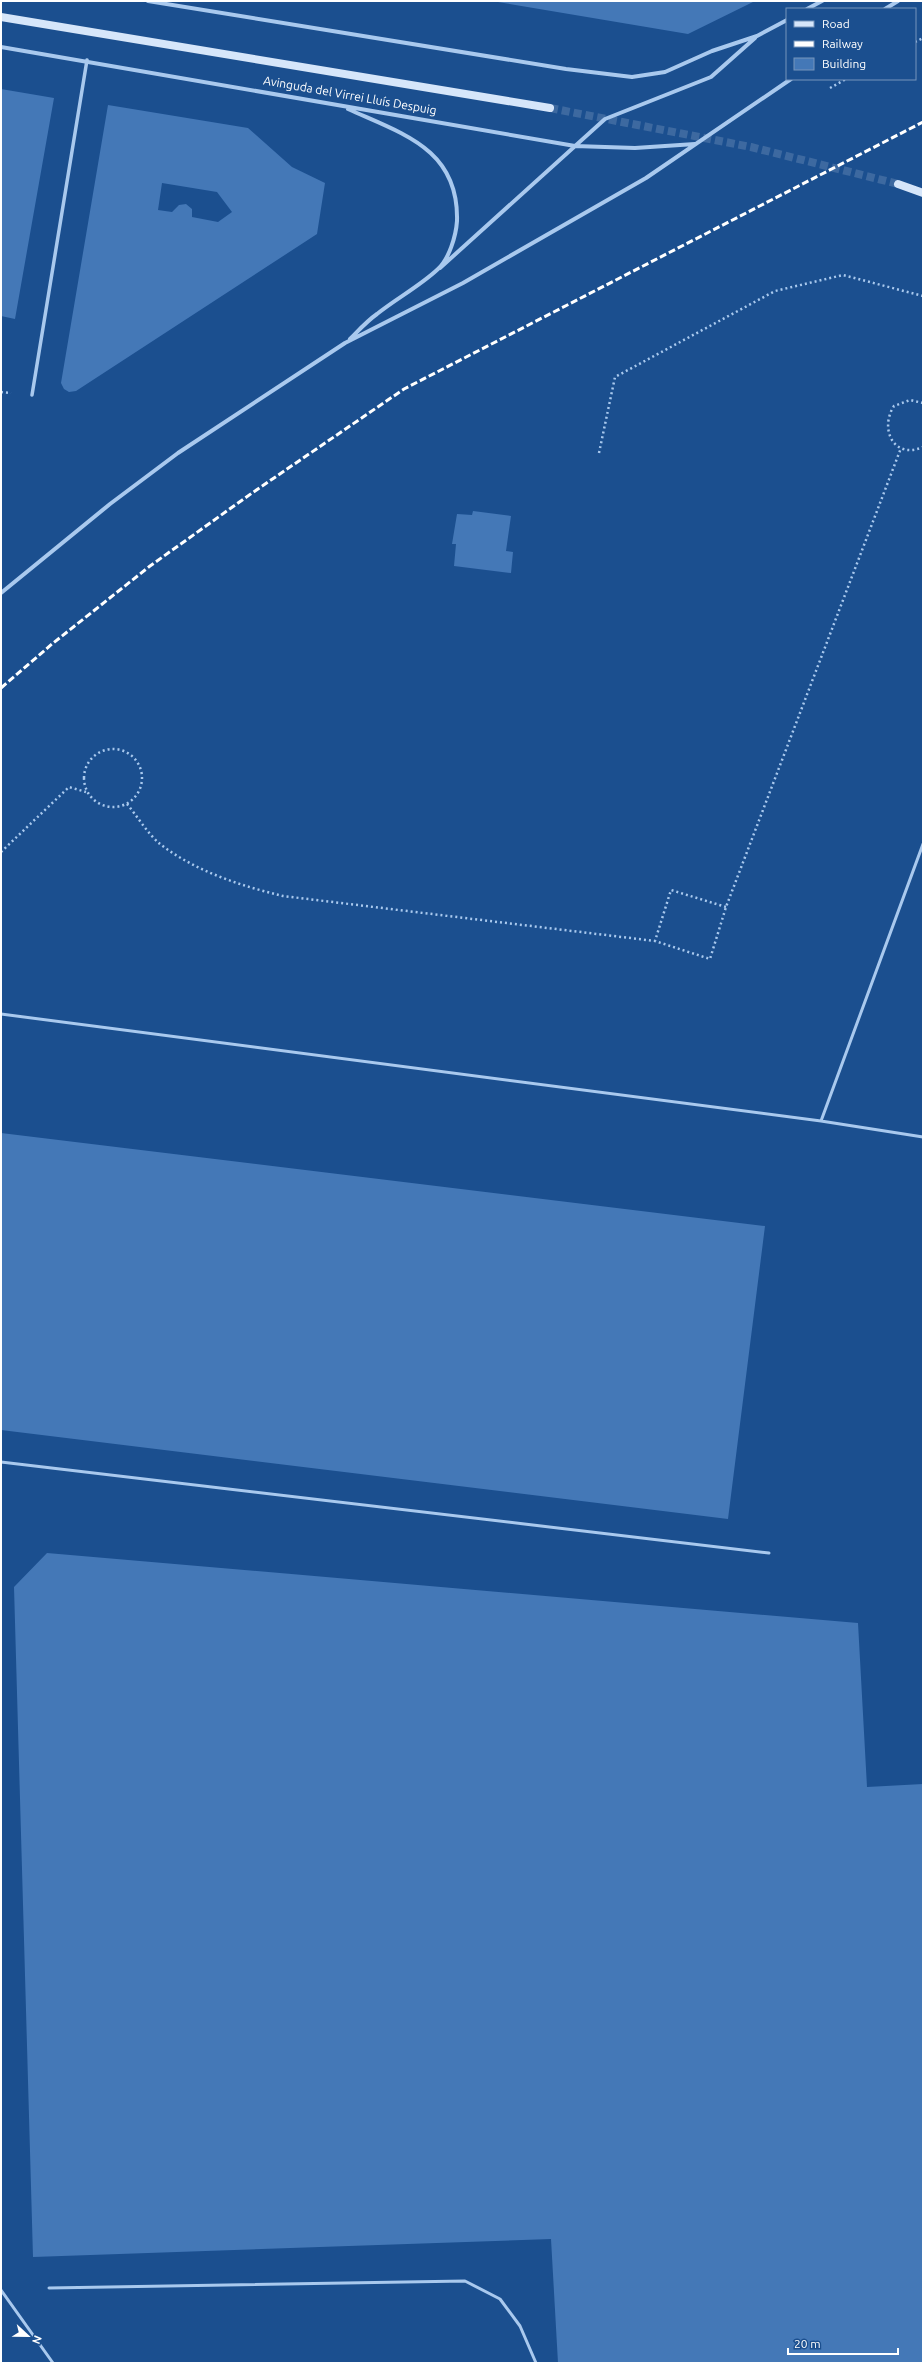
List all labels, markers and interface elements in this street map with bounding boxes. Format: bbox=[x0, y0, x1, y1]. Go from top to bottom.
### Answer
legend bbox=[786, 8, 916, 80]
text: Road bbox=[822, 17, 850, 30]
text: Railway bbox=[822, 37, 863, 50]
text: Building bbox=[822, 57, 866, 70]
street label: Avinguda del Virrei Lluís Despuig bbox=[262, 73, 438, 117]
north arrow bbox=[8, 2316, 48, 2356]
scale bar bbox=[788, 2330, 898, 2356]
text: N bbox=[30, 2334, 44, 2346]
text: 20 m bbox=[794, 2337, 821, 2350]

